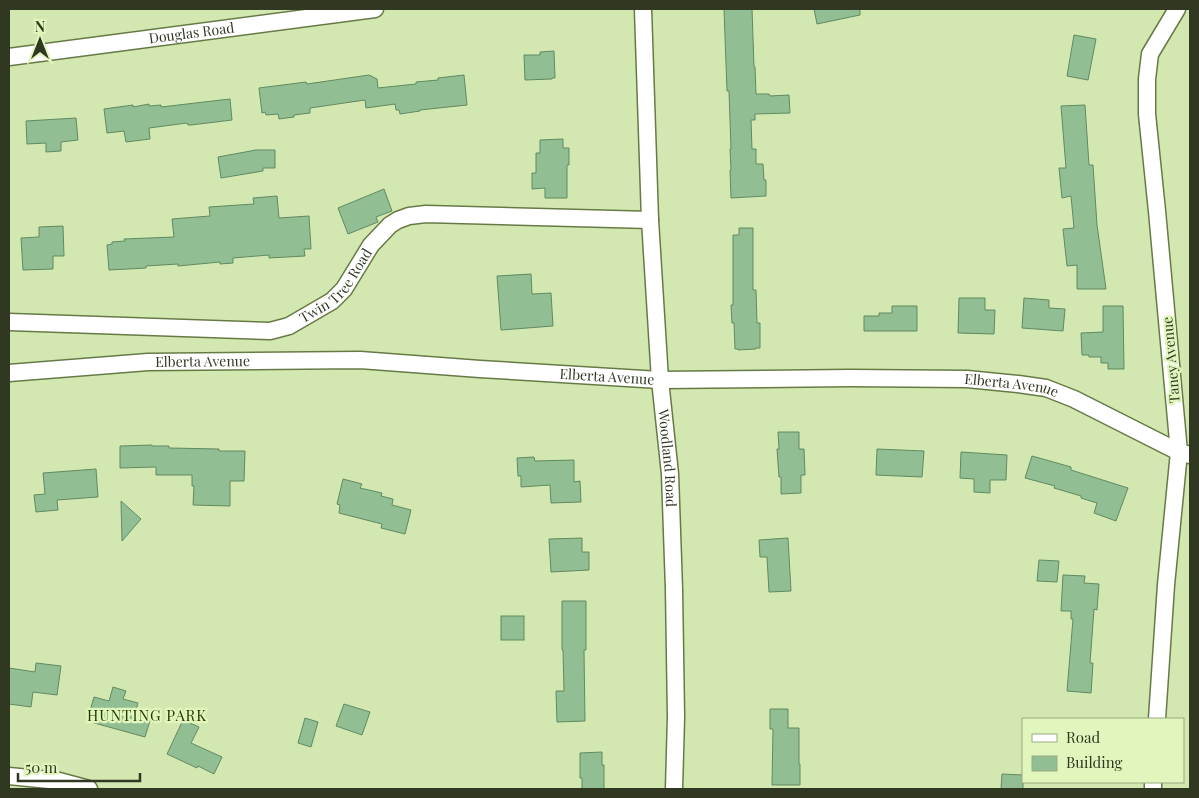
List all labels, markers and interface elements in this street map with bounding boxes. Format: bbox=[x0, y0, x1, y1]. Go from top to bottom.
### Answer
north arrow bbox=[15, 15, 65, 65]
text: N bbox=[35, 17, 45, 36]
street label: Douglas Road bbox=[147, 18, 235, 48]
street label: Twin Tree Road bbox=[296, 244, 376, 327]
street label: Taney Avenue bbox=[1157, 316, 1184, 404]
street label: Elberta Avenue bbox=[155, 351, 250, 371]
street label: Elberta Avenue bbox=[559, 364, 655, 389]
street label: Elberta Avenue bbox=[964, 369, 1062, 401]
street label: Woodland Road bbox=[654, 407, 681, 507]
district label: HUNTING PARK bbox=[87, 705, 207, 725]
legend bbox=[1022, 718, 1184, 783]
text: Road bbox=[1066, 727, 1100, 747]
scale bar bbox=[18, 750, 140, 782]
text: Building bbox=[1066, 752, 1123, 772]
text: 50 m bbox=[25, 757, 58, 777]

